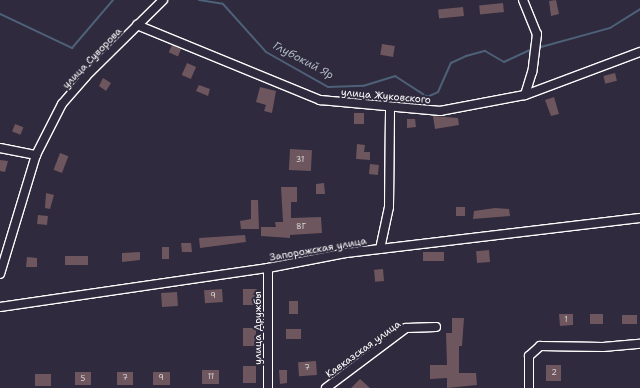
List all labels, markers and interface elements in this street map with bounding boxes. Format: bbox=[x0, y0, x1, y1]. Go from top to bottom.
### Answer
street label: улица Суворова bbox=[60, 25, 124, 91]
water label: Глубокий Яр bbox=[270, 39, 336, 83]
street label: улица Жуковского bbox=[341, 86, 431, 106]
house number: 31 bbox=[296, 155, 304, 165]
house number: 8Г bbox=[296, 222, 306, 232]
street label: Запорожская улица bbox=[269, 235, 367, 263]
house number: 9 bbox=[210, 291, 216, 301]
street label: улица Дружбы bbox=[252, 291, 264, 365]
house number: 1 bbox=[564, 315, 568, 325]
street label: Кавказская улица bbox=[323, 318, 403, 380]
house number: 7 bbox=[304, 363, 310, 373]
house number: 2 bbox=[551, 368, 557, 378]
house number: 11 bbox=[208, 372, 214, 382]
house number: 7 bbox=[122, 373, 128, 383]
house number: 9 bbox=[158, 373, 164, 383]
house number: 5 bbox=[81, 374, 85, 384]

